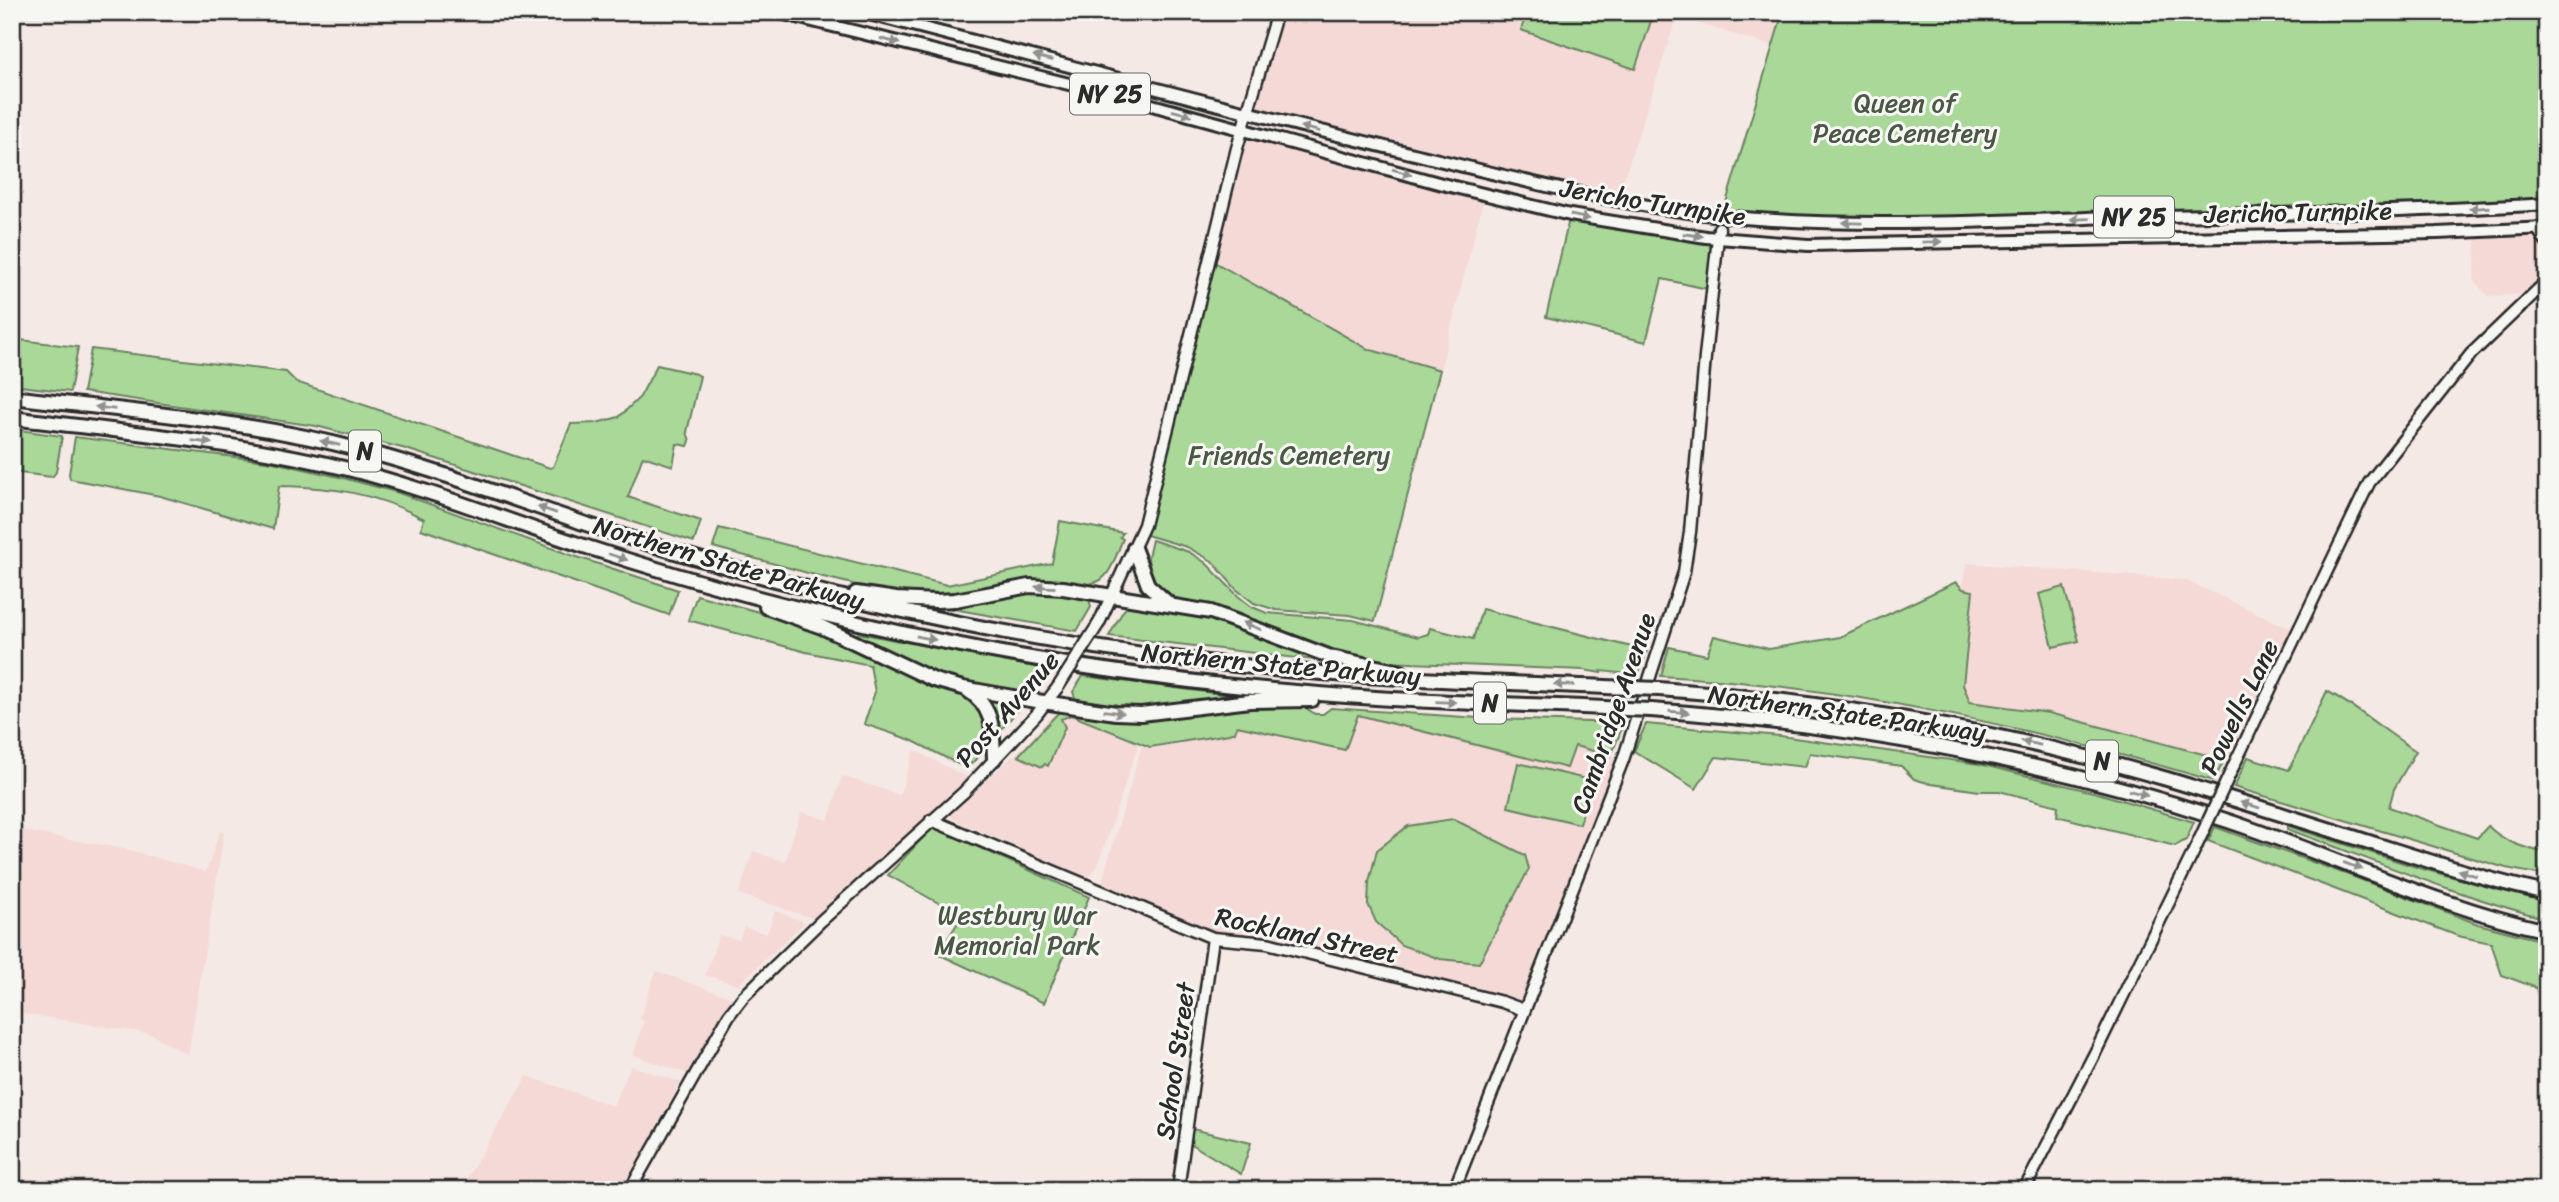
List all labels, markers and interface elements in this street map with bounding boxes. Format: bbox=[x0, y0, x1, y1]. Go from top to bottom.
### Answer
one-way arrow bbox=[879, 36, 901, 47]
one-way arrow bbox=[1031, 52, 1053, 63]
road number: NY 25 bbox=[1070, 74, 1150, 114]
park label: Queen of Peace Cemetery bbox=[1813, 80, 1998, 156]
one-way arrow bbox=[1171, 108, 1193, 119]
one-way arrow bbox=[1299, 123, 1320, 133]
street label: Jericho Turnpike bbox=[1556, 164, 1750, 239]
one-way arrow bbox=[1391, 168, 1412, 178]
street label: Jericho Turnpike bbox=[2203, 187, 2393, 237]
road number: NY 25 bbox=[2094, 196, 2174, 238]
one-way arrow bbox=[2467, 203, 2489, 214]
one-way arrow bbox=[1569, 211, 1591, 222]
one-way arrow bbox=[2069, 213, 2091, 224]
one-way arrow bbox=[1841, 218, 1863, 229]
one-way arrow bbox=[1682, 230, 1704, 241]
one-way arrow bbox=[1921, 236, 1943, 248]
one-way arrow bbox=[94, 403, 116, 414]
road number: N bbox=[349, 430, 381, 472]
park label: Friends Cemetery bbox=[1188, 432, 1390, 478]
one-way arrow bbox=[191, 437, 213, 448]
one-way arrow bbox=[319, 437, 341, 448]
street label: Northern State Parkway bbox=[588, 502, 871, 624]
one-way arrow bbox=[536, 504, 557, 515]
one-way arrow bbox=[608, 552, 629, 563]
one-way arrow bbox=[1034, 581, 1056, 592]
street label: Cambridge Avenue bbox=[1557, 606, 1669, 820]
one-way arrow bbox=[1242, 620, 1263, 631]
street label: Northern State Parkway bbox=[1139, 629, 1423, 699]
street label: Powells Lane bbox=[2186, 631, 2292, 783]
one-way arrow bbox=[915, 633, 937, 644]
street label: Post Avenue bbox=[943, 640, 1071, 778]
street label: Northern State Parkway bbox=[1705, 671, 1989, 755]
one-way arrow bbox=[1553, 679, 1575, 690]
road number: N bbox=[1474, 682, 1506, 724]
one-way arrow bbox=[1435, 696, 1457, 707]
one-way arrow bbox=[1103, 706, 1125, 717]
one-way arrow bbox=[1669, 707, 1691, 718]
one-way arrow bbox=[2020, 738, 2042, 749]
road number: N bbox=[2086, 740, 2118, 782]
one-way arrow bbox=[2127, 789, 2148, 799]
one-way arrow bbox=[2239, 799, 2260, 809]
one-way arrow bbox=[2343, 861, 2364, 872]
one-way arrow bbox=[2456, 867, 2477, 877]
park label: Westbury War Memorial Park bbox=[934, 892, 1100, 968]
street label: Rockland Street bbox=[1211, 893, 1403, 977]
street label: School Street bbox=[1141, 978, 1209, 1143]

